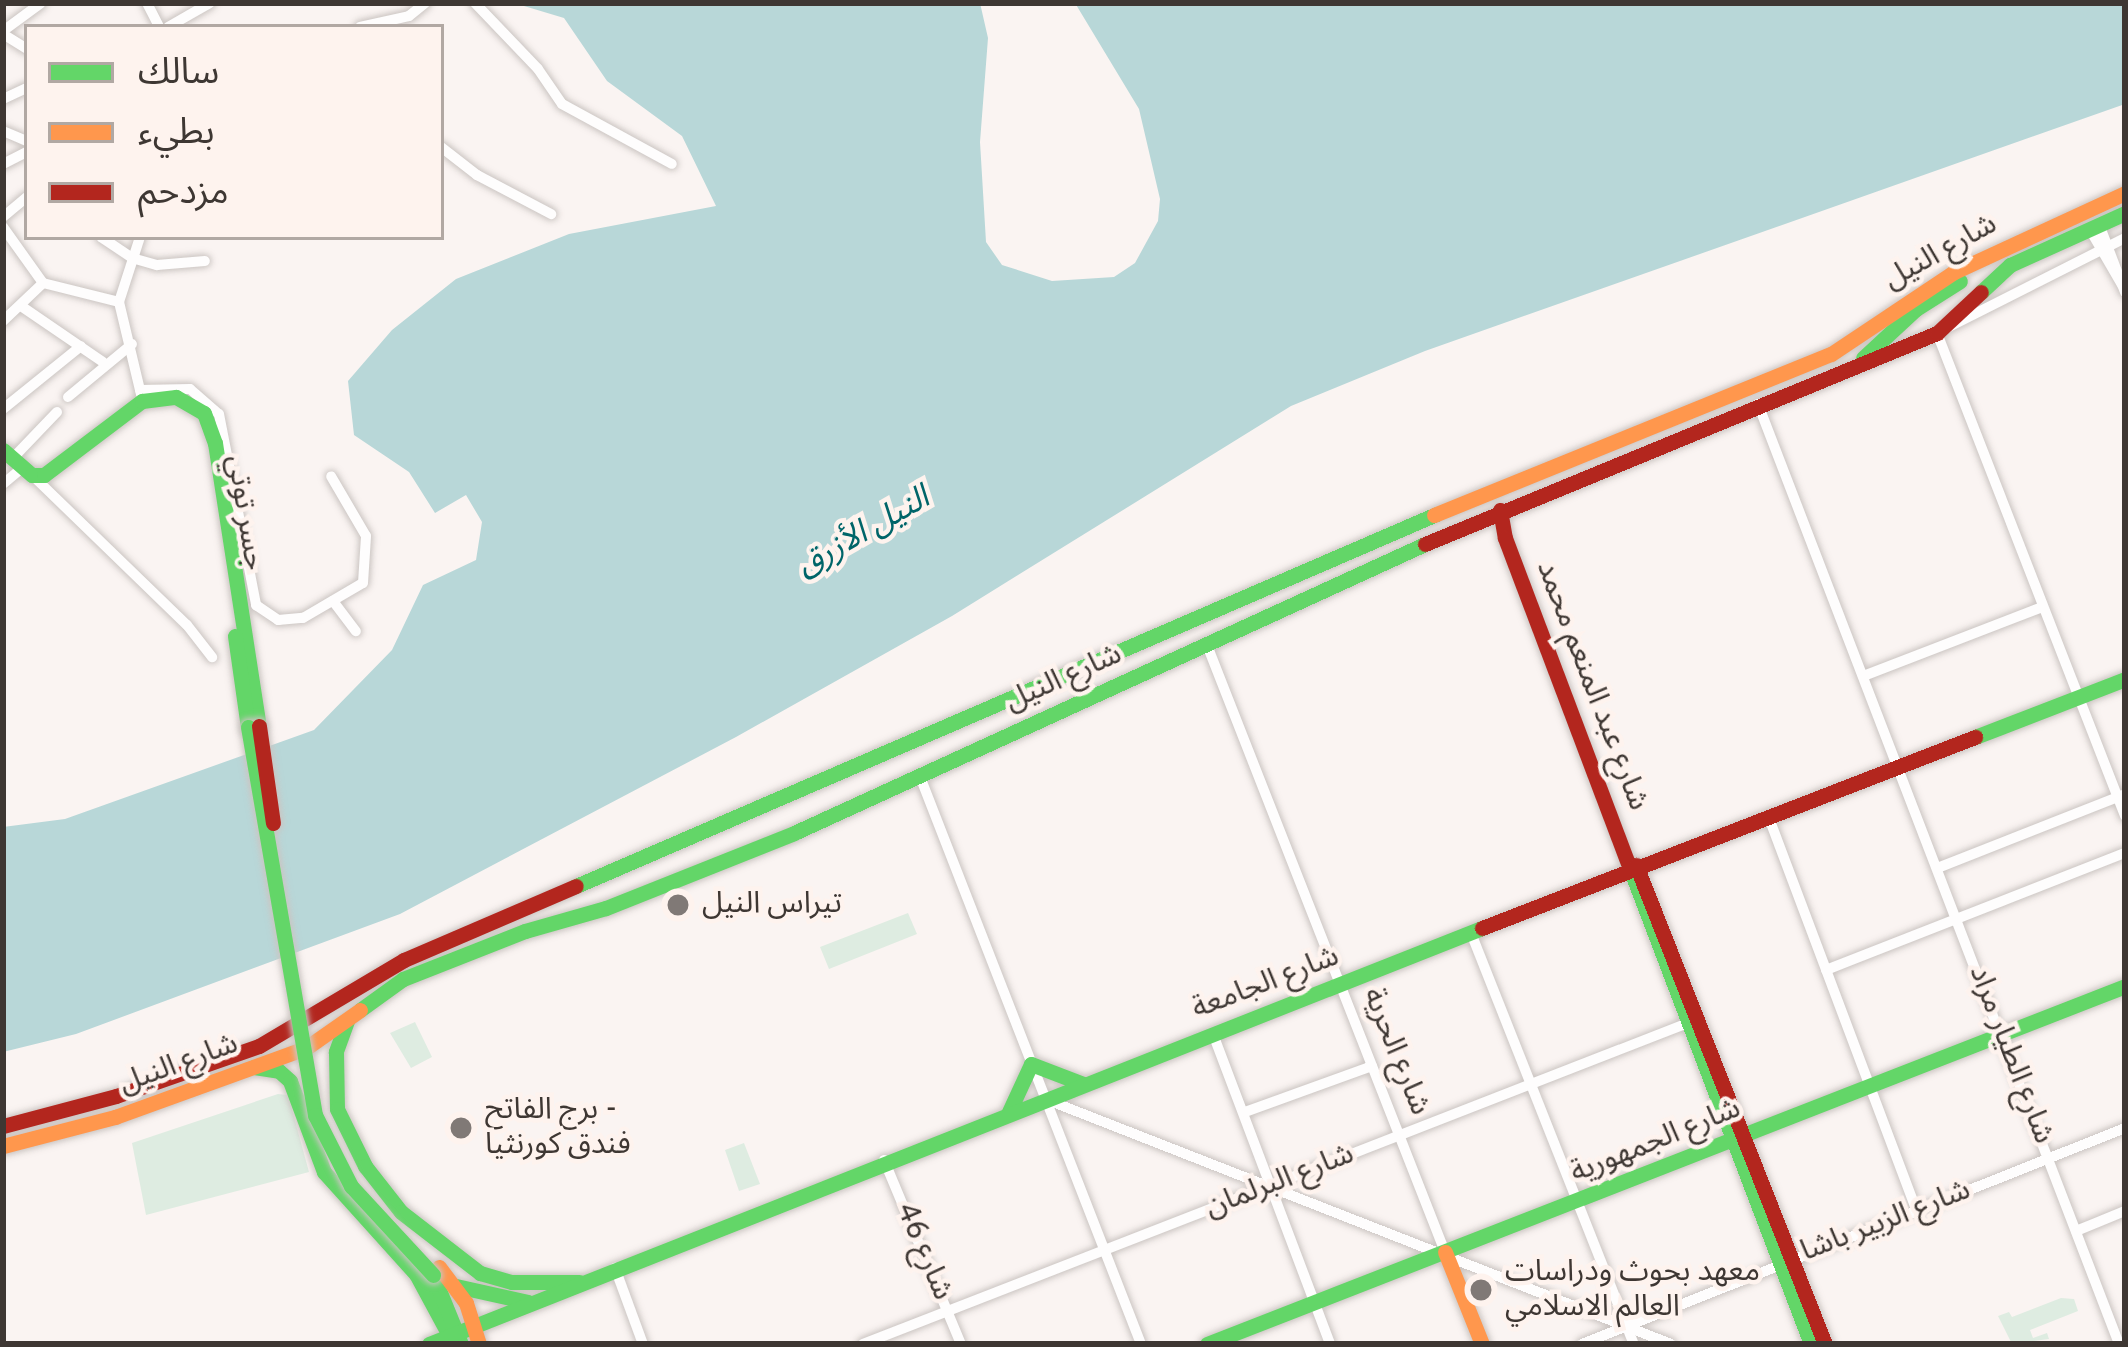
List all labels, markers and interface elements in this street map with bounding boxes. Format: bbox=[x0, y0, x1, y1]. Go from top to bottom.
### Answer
legend bbox=[24, 24, 444, 240]
text: سالك bbox=[138, 51, 219, 97]
text: بطيء bbox=[138, 111, 215, 157]
text: مزدحم bbox=[138, 171, 229, 217]
street label: شارع النيل bbox=[1878, 207, 2004, 299]
street label: جسر توتي bbox=[217, 453, 271, 573]
water label: النيل الأزرق bbox=[790, 480, 938, 588]
street label: شارع عبد المنعم محمد bbox=[1527, 556, 1655, 816]
street label: شارع النيل bbox=[1000, 637, 1128, 721]
place label: تيراس النيل bbox=[702, 887, 842, 923]
marker: تيراس النيل bbox=[665, 892, 691, 918]
street label: شارع الجامعة bbox=[1188, 940, 1344, 1028]
street label: شارع الطيار مراد bbox=[1959, 961, 2061, 1149]
street label: شارع الحرية bbox=[1353, 983, 1437, 1121]
street label: شارع النيل bbox=[115, 1027, 243, 1103]
street label: شارع الجمهورية bbox=[1566, 1092, 1746, 1192]
place label: برج الفاتح - فندق كورنثيا bbox=[485, 1093, 631, 1164]
marker: برج الفاتح - فندق كورنثيا bbox=[448, 1115, 474, 1141]
street label: شارع البرلمان bbox=[1201, 1137, 1359, 1227]
street label: شارع الزبير باشا bbox=[1796, 1173, 1976, 1271]
street label: شارع 46 bbox=[886, 1198, 960, 1306]
place label: معهد بحوث ودراسات العالم الاسلامي bbox=[1505, 1255, 1760, 1326]
marker: معهد بحوث ودراسات العالم الاسلامي bbox=[1468, 1277, 1494, 1303]

